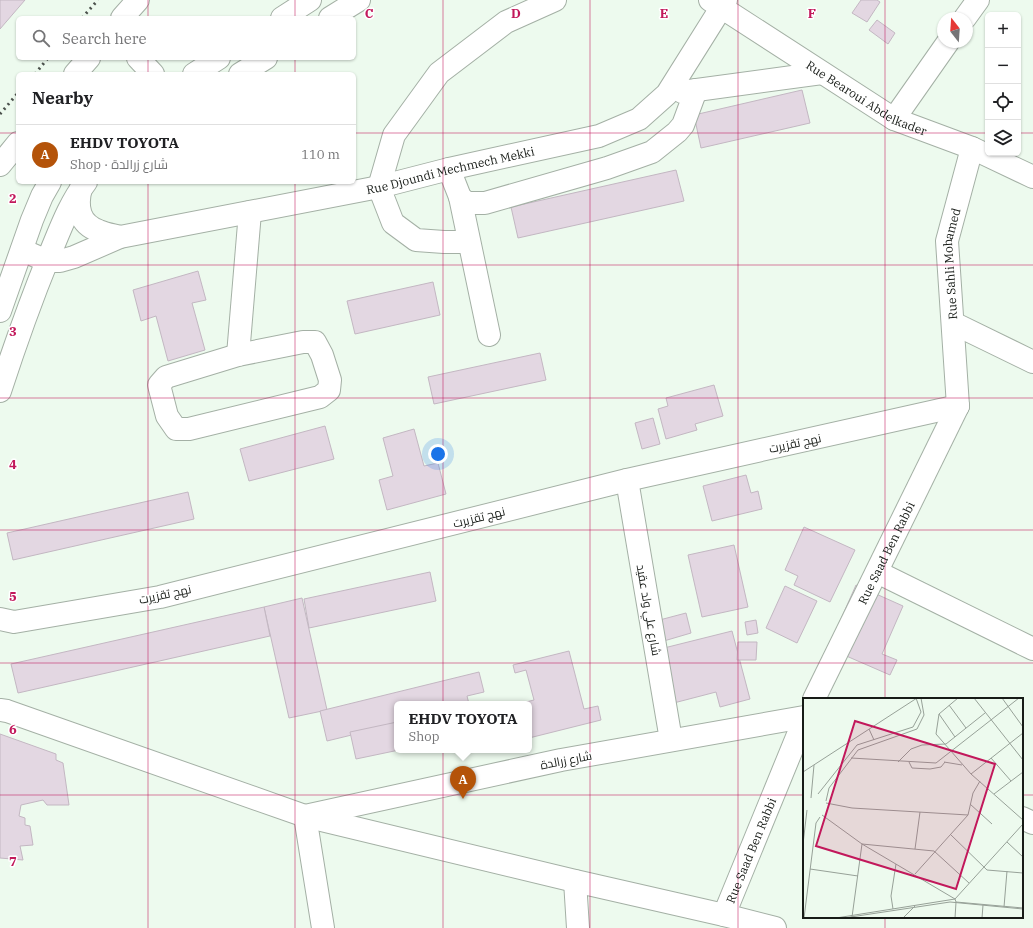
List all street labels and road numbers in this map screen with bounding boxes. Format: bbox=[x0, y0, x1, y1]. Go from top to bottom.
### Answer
street label: Rue Bearoui Abdelkader bbox=[804, 57, 930, 138]
street label: Rue Djoundi Mechmech Mekki bbox=[365, 143, 536, 197]
street label: Rue Sahli Mohamed bbox=[939, 206, 963, 320]
street label: نهج تقزيرت bbox=[767, 430, 823, 457]
street label: Rue Saad Ben Rabbi bbox=[854, 499, 918, 607]
street label: نهج تقزيرت bbox=[451, 503, 507, 532]
street label: شارع علي ولد عقيد bbox=[631, 563, 664, 657]
street label: نهج تقزيرت bbox=[137, 581, 193, 608]
street label: شارع زرالدة bbox=[539, 748, 593, 773]
street label: Rue Saad Ben Rabbi bbox=[722, 795, 779, 905]

